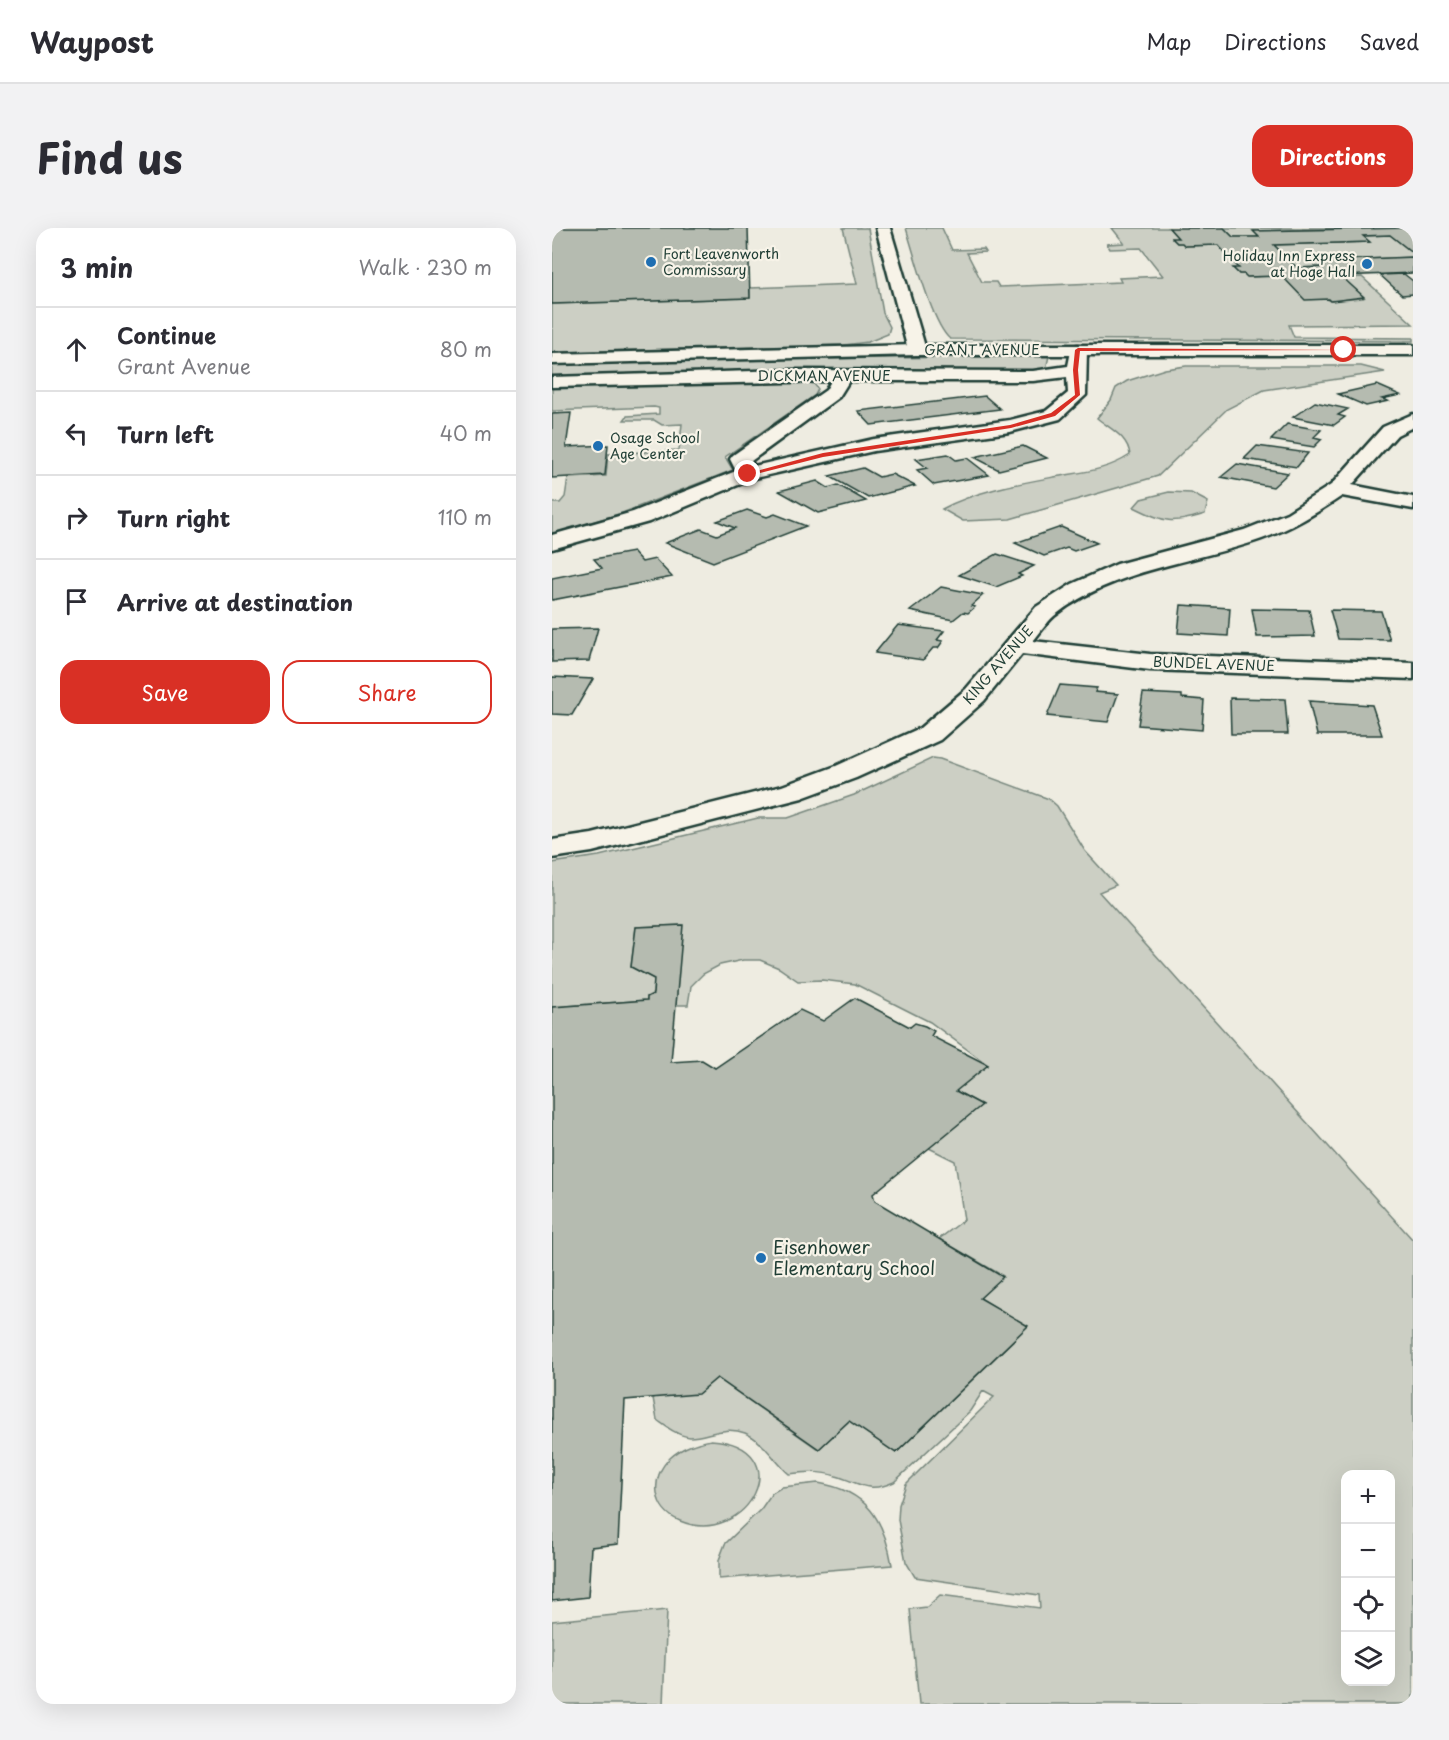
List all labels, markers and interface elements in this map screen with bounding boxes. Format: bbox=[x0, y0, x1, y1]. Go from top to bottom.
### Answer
text: Waypost bbox=[30, 20, 154, 63]
text: Map bbox=[1146, 25, 1191, 57]
text: Directions bbox=[1224, 25, 1326, 57]
text: Saved bbox=[1359, 25, 1419, 57]
text: Find us bbox=[36, 125, 183, 188]
button: Directions bbox=[1252, 125, 1413, 187]
place label: Fort Leavenworth Commissary bbox=[663, 243, 779, 280]
place label: Holiday Inn Express at Hoge Hall bbox=[1223, 245, 1355, 282]
text: 3 min bbox=[60, 248, 133, 287]
text: Walk · 230 m bbox=[359, 252, 492, 282]
marker: Fort Leavenworth Commissary bbox=[644, 255, 658, 269]
marker: Holiday Inn Express at Hoge Hall bbox=[1360, 257, 1374, 271]
text: Continue bbox=[117, 318, 216, 351]
icon: ahead bbox=[60, 333, 93, 366]
text: 80 m bbox=[440, 334, 492, 364]
route start bbox=[1330, 336, 1356, 362]
street label: GRANT AVENUE bbox=[924, 339, 1040, 360]
text: Grant Avenue bbox=[117, 351, 251, 381]
street label: DICKMAN AVENUE bbox=[757, 365, 891, 386]
icon: left bbox=[60, 417, 93, 450]
text: Turn left bbox=[117, 417, 214, 450]
text: 40 m bbox=[440, 418, 492, 448]
place label: Osage School Age Center bbox=[610, 427, 700, 464]
marker: Osage School Age Center bbox=[591, 439, 605, 453]
route end bbox=[734, 460, 760, 486]
icon: right bbox=[60, 501, 93, 534]
text: Turn right bbox=[117, 501, 230, 534]
text: 110 m bbox=[438, 502, 492, 532]
icon: arrive bbox=[60, 585, 93, 618]
text: Arrive at destination bbox=[117, 585, 353, 618]
street label: KING AVENUE bbox=[957, 621, 1038, 709]
street label: BUNDEL AVENUE bbox=[1153, 651, 1276, 676]
button: Save bbox=[60, 660, 270, 724]
button: Share bbox=[282, 660, 492, 724]
place label: Eisenhower Elementary School bbox=[773, 1233, 935, 1281]
marker: Eisenhower Elementary School bbox=[754, 1251, 768, 1265]
map controls bbox=[1341, 1470, 1395, 1686]
button: + bbox=[1341, 1470, 1395, 1524]
button: − bbox=[1341, 1524, 1395, 1578]
button: locate bbox=[1341, 1578, 1395, 1632]
button: layers bbox=[1341, 1632, 1395, 1686]

